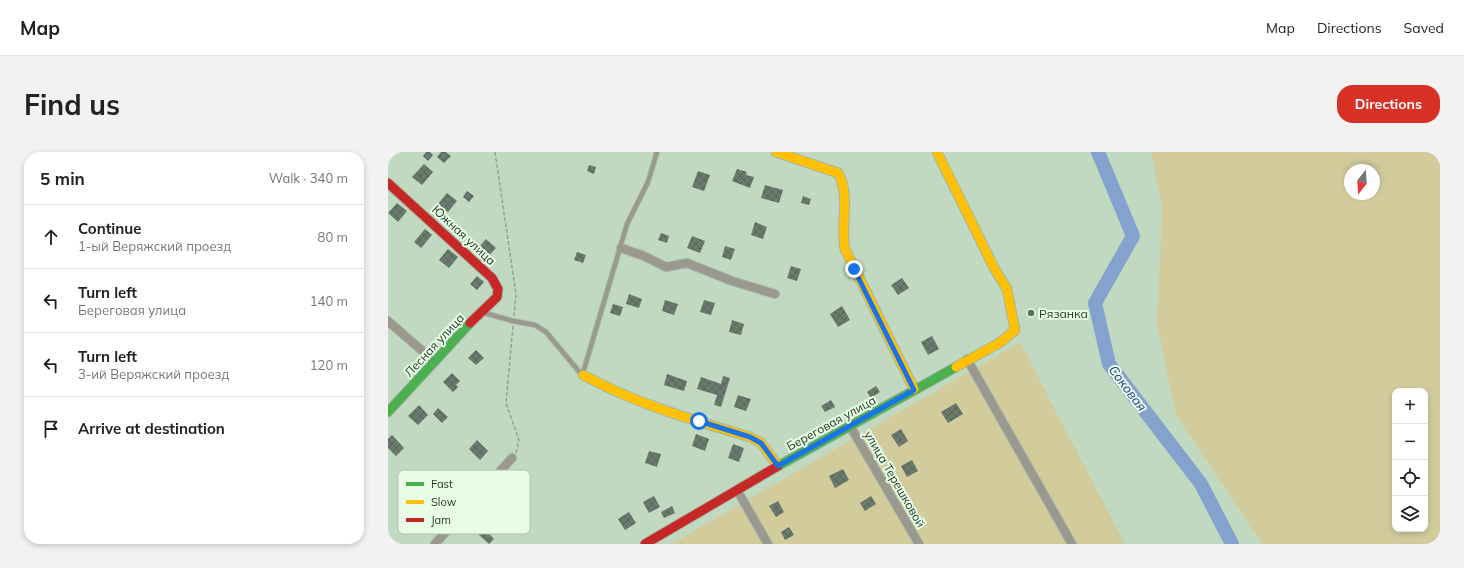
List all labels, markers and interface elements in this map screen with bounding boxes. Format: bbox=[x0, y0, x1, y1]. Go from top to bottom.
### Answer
text: Map bbox=[20, 16, 60, 40]
text: Map bbox=[1266, 19, 1295, 37]
text: Directions bbox=[1317, 19, 1382, 37]
text: Saved bbox=[1404, 19, 1444, 37]
button: Directions bbox=[1337, 85, 1440, 123]
text: Find us bbox=[24, 87, 120, 122]
north arrow bbox=[1344, 164, 1380, 200]
text: 5 min bbox=[40, 168, 85, 189]
text: Walk · 340 m bbox=[269, 170, 348, 186]
street label: Южная улица bbox=[429, 202, 499, 268]
text: Continue bbox=[78, 219, 141, 238]
icon: ahead bbox=[40, 226, 62, 248]
text: 80 m bbox=[318, 229, 348, 245]
text: 1-ый Веряжский проезд bbox=[78, 238, 231, 254]
route end bbox=[845, 260, 863, 278]
text: Turn left bbox=[78, 283, 137, 302]
icon: left bbox=[40, 290, 62, 312]
text: 140 m bbox=[310, 293, 348, 309]
text: Береговая улица bbox=[78, 302, 186, 318]
place label: Рязанка bbox=[1039, 306, 1088, 321]
marker: Рязанка bbox=[1026, 308, 1036, 318]
street label: Лесная улица bbox=[401, 310, 467, 380]
text: Turn left bbox=[78, 347, 137, 366]
icon: left bbox=[40, 354, 62, 376]
text: 120 m bbox=[310, 357, 348, 373]
water label: Соковая bbox=[1106, 362, 1150, 414]
text: 3-ий Веряжский проезд bbox=[78, 366, 229, 382]
map controls bbox=[1392, 388, 1428, 532]
button: + bbox=[1392, 388, 1428, 424]
street label: Береговая улица bbox=[784, 392, 878, 454]
route start bbox=[690, 412, 708, 430]
icon: arrive bbox=[40, 418, 62, 440]
text: Arrive at destination bbox=[78, 419, 225, 438]
button: − bbox=[1392, 424, 1428, 460]
street label: улица Терешковой bbox=[861, 428, 929, 530]
button: locate bbox=[1392, 460, 1428, 496]
legend bbox=[398, 470, 530, 534]
text: Fast bbox=[431, 477, 453, 491]
text: Slow bbox=[431, 495, 457, 509]
button: layers bbox=[1392, 496, 1428, 532]
text: Jam bbox=[431, 513, 451, 527]

